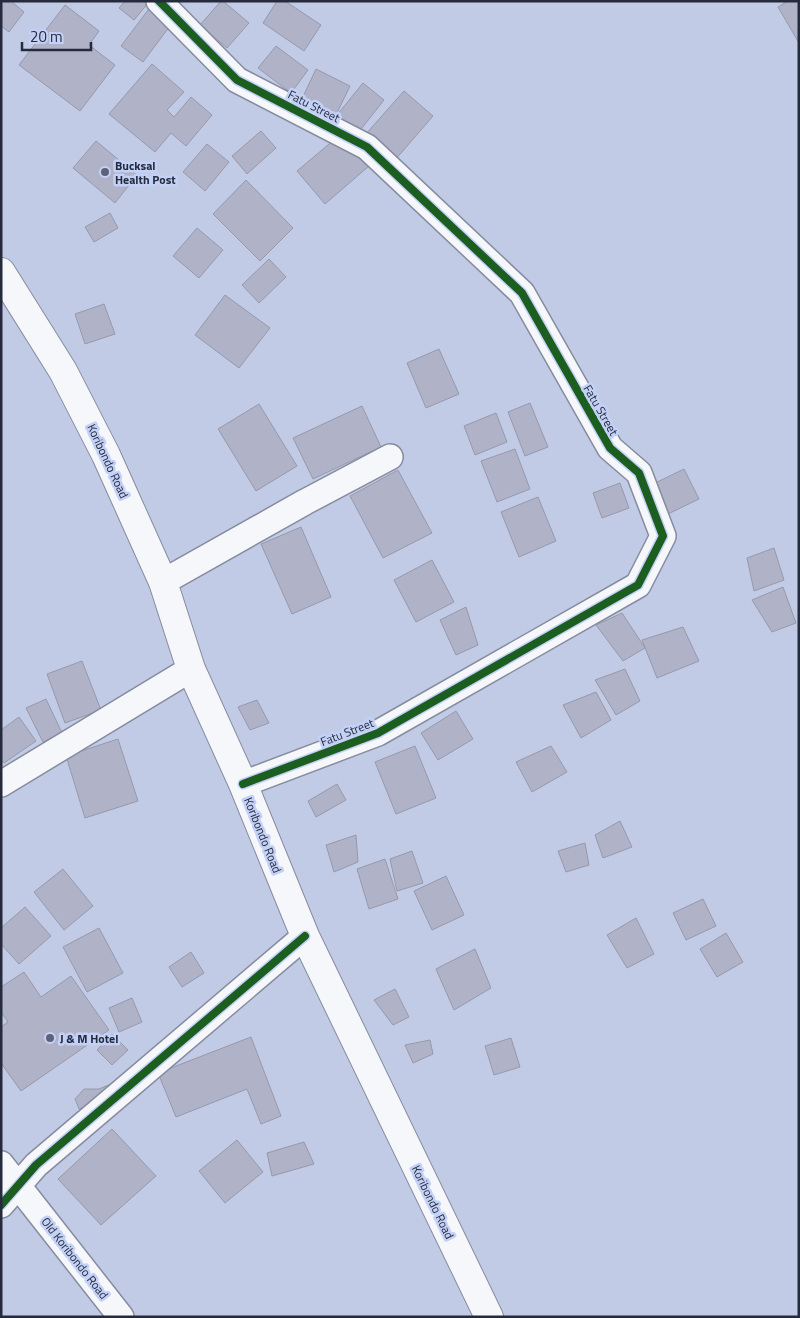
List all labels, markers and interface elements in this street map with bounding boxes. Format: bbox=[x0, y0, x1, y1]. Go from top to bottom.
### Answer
scale bar bbox=[22, 20, 91, 52]
text: 20 m bbox=[30, 25, 63, 48]
street label: Fatu Street bbox=[285, 85, 344, 128]
place label: Bucksal Health Post bbox=[115, 156, 176, 189]
marker: Bucksal Health Post bbox=[99, 166, 111, 178]
street label: Fatu Street bbox=[579, 381, 624, 440]
street label: Koribondo Road bbox=[82, 421, 134, 501]
street label: Fatu Street bbox=[317, 713, 377, 751]
street label: Koribondo Road bbox=[239, 794, 287, 876]
place label: J & M Hotel bbox=[60, 1029, 118, 1048]
marker: J & M Hotel bbox=[44, 1032, 56, 1044]
street label: Koribondo Road bbox=[407, 1162, 459, 1242]
street label: Old Koribondo Road bbox=[37, 1213, 113, 1303]

